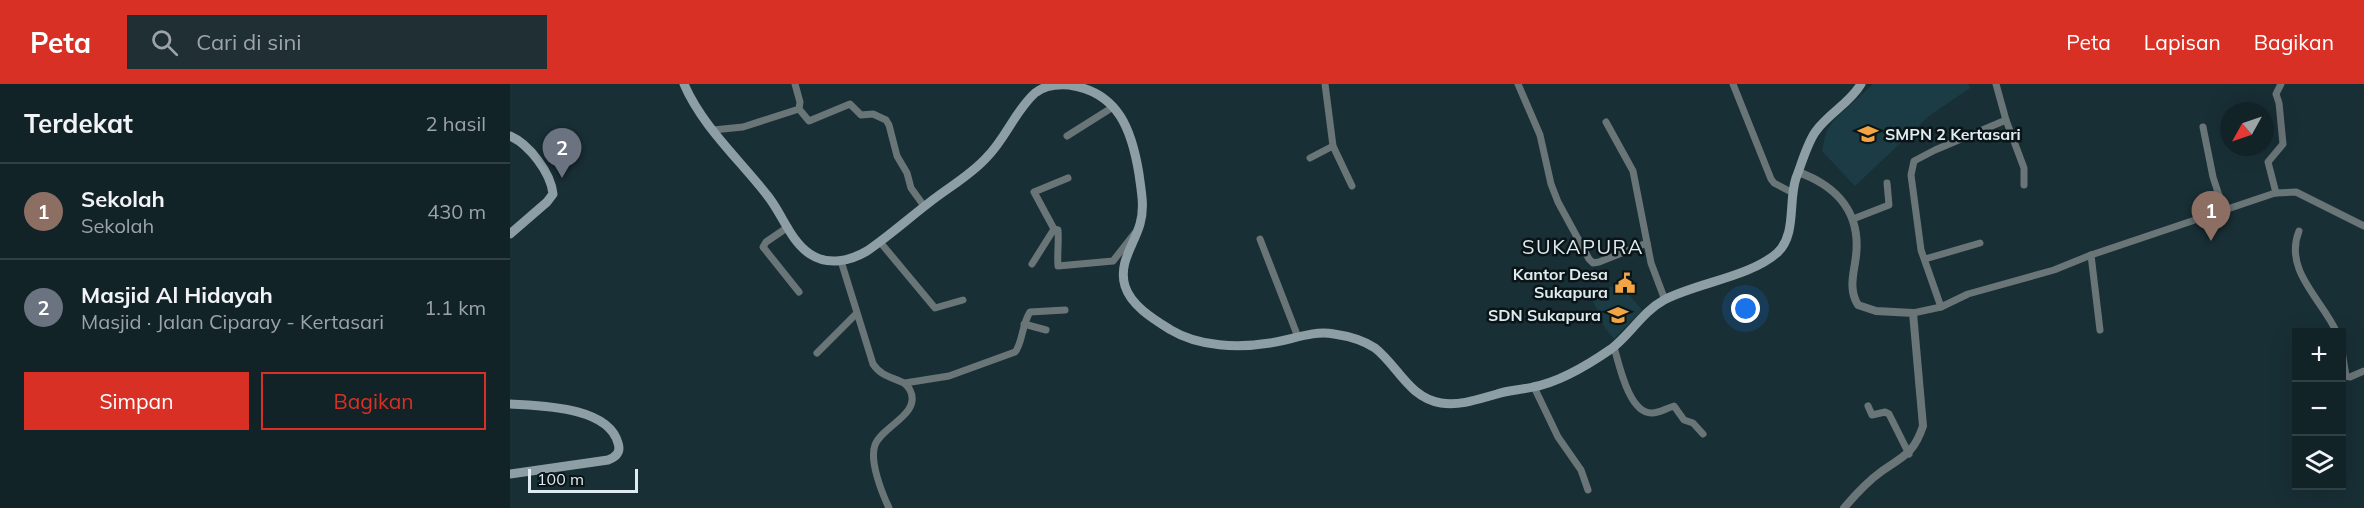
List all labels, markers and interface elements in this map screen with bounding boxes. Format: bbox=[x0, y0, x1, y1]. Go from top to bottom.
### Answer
search box bbox=[127, 15, 547, 69]
text: Peta bbox=[30, 25, 91, 60]
icon: search bbox=[148, 26, 181, 59]
text: Cari di sini bbox=[196, 28, 302, 56]
text: Peta bbox=[2066, 29, 2111, 55]
text: Lapisan bbox=[2144, 29, 2221, 55]
text: Bagikan bbox=[2254, 29, 2334, 55]
north arrow bbox=[2220, 102, 2274, 156]
text: Terdekat bbox=[24, 107, 133, 140]
text: 2 hasil bbox=[426, 111, 486, 136]
school or university icon: SMPN 2 Kertasari bbox=[1856, 122, 1880, 146]
place label: SMPN 2 Kertasari bbox=[1885, 124, 2021, 144]
pin: 2 bbox=[542, 128, 582, 178]
text: Sekolah bbox=[81, 185, 165, 213]
pin: 1 bbox=[2192, 192, 2230, 241]
text: 1 bbox=[38, 199, 50, 224]
text: 430 m bbox=[427, 199, 486, 224]
text: Sekolah bbox=[81, 213, 154, 238]
district label: SUKAPURA bbox=[1522, 234, 1644, 259]
place label: Kantor Desa Sukapura bbox=[1513, 264, 1608, 302]
public building icon: Kantor Desa Sukapura bbox=[1613, 271, 1637, 295]
text: Masjid Al Hidayah bbox=[81, 281, 273, 309]
your location bbox=[1731, 294, 1760, 323]
text: 2 bbox=[38, 295, 50, 320]
text: 1.1 km bbox=[424, 295, 486, 320]
school or university icon: SDN Sukapura bbox=[1606, 303, 1630, 327]
place label: SDN Sukapura bbox=[1488, 305, 1601, 325]
text: Masjid · Jalan Ciparay - Kertasari bbox=[81, 309, 384, 334]
map controls bbox=[2292, 328, 2346, 490]
button: + bbox=[2292, 328, 2346, 382]
button: Simpan bbox=[24, 372, 249, 430]
button: Bagikan bbox=[261, 372, 486, 430]
button: − bbox=[2292, 382, 2346, 436]
button: layers bbox=[2292, 436, 2346, 490]
scale bar bbox=[528, 466, 638, 494]
text: 100 m bbox=[537, 469, 584, 489]

